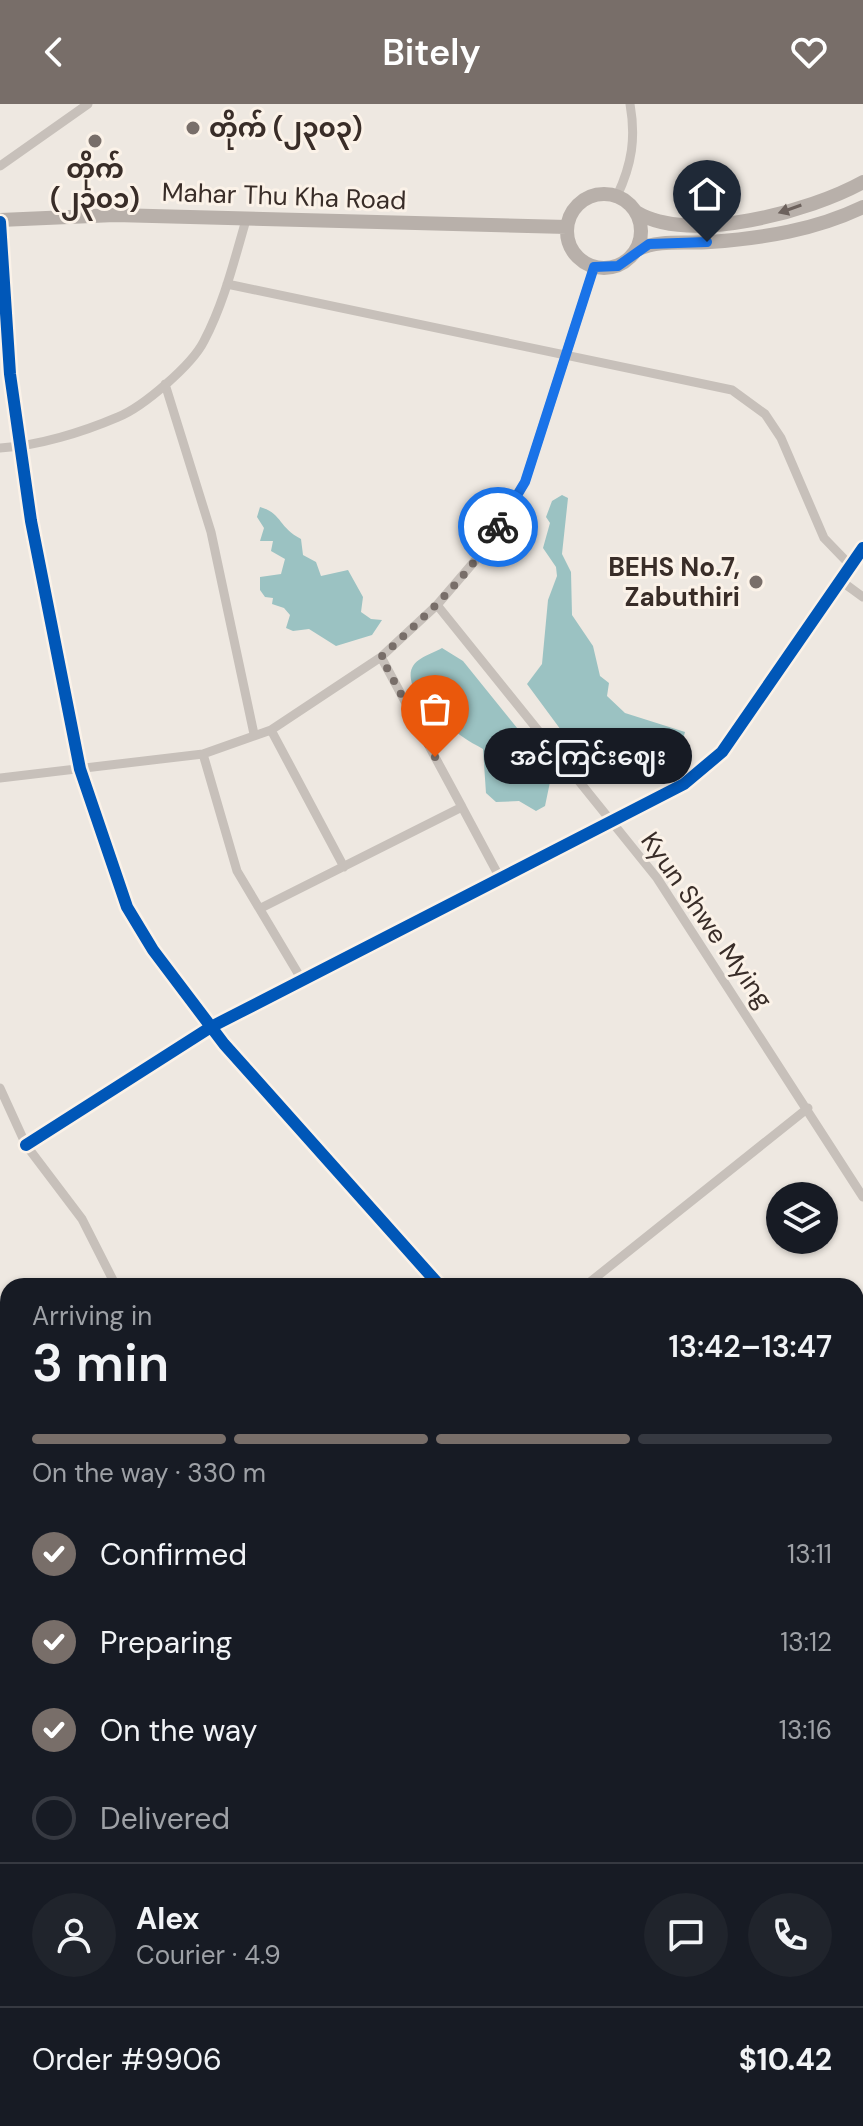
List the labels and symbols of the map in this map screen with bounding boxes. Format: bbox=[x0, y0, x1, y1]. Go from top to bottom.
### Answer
place label: တိုက် (၂၃၀၃) bbox=[209, 109, 363, 150]
marker: တိုက် (၂၃၀၃) bbox=[184, 119, 202, 137]
marker: တိုက် (၂၃၀၁) bbox=[86, 132, 104, 150]
place label: တိုက် (၂၃၀၁) bbox=[50, 150, 140, 221]
pin bbox=[673, 160, 741, 242]
street label: Mahar Thu Kha Road bbox=[161, 175, 407, 217]
one-way arrow bbox=[778, 203, 802, 216]
courier bbox=[458, 487, 538, 567]
place label: BEHS No.7, Zabuthiri bbox=[608, 550, 740, 614]
marker: BEHS No.7, Zabuthiri bbox=[747, 573, 765, 591]
pin bbox=[401, 675, 469, 757]
callout: အင်ကြင်းဈေး bbox=[483, 729, 691, 785]
street label: Kyun Shwe Mying bbox=[633, 825, 781, 1015]

